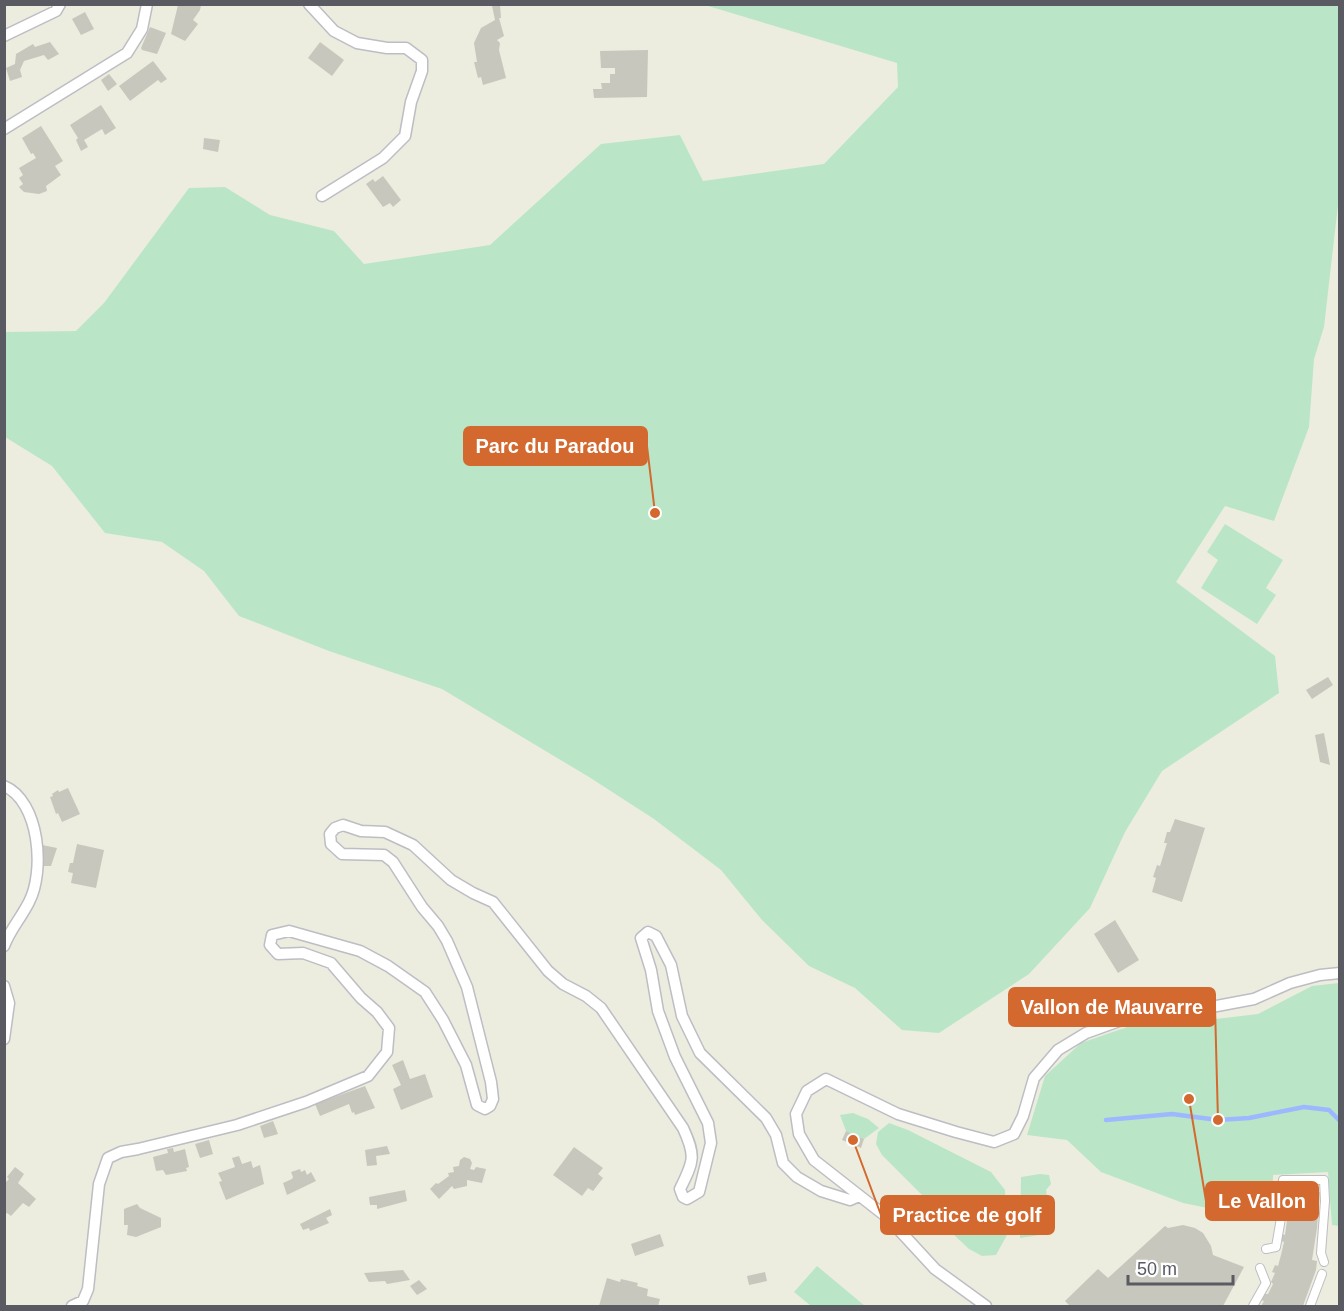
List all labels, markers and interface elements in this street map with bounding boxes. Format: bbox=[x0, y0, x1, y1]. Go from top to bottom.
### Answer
callout: Parc du Paradou bbox=[464, 427, 647, 465]
text: Parc du Paradou bbox=[476, 435, 634, 457]
callout: Vallon de Mauvarre bbox=[1009, 988, 1215, 1026]
text: Vallon de Mauvarre bbox=[1021, 996, 1203, 1018]
callout: Le Vallon bbox=[1206, 1182, 1318, 1220]
text: Le Vallon bbox=[1218, 1190, 1306, 1212]
callout: Practice de golf bbox=[881, 1196, 1054, 1234]
text: Practice de golf bbox=[893, 1204, 1042, 1226]
scale bar bbox=[1128, 1248, 1233, 1286]
text: 50 m bbox=[1137, 1259, 1177, 1279]

